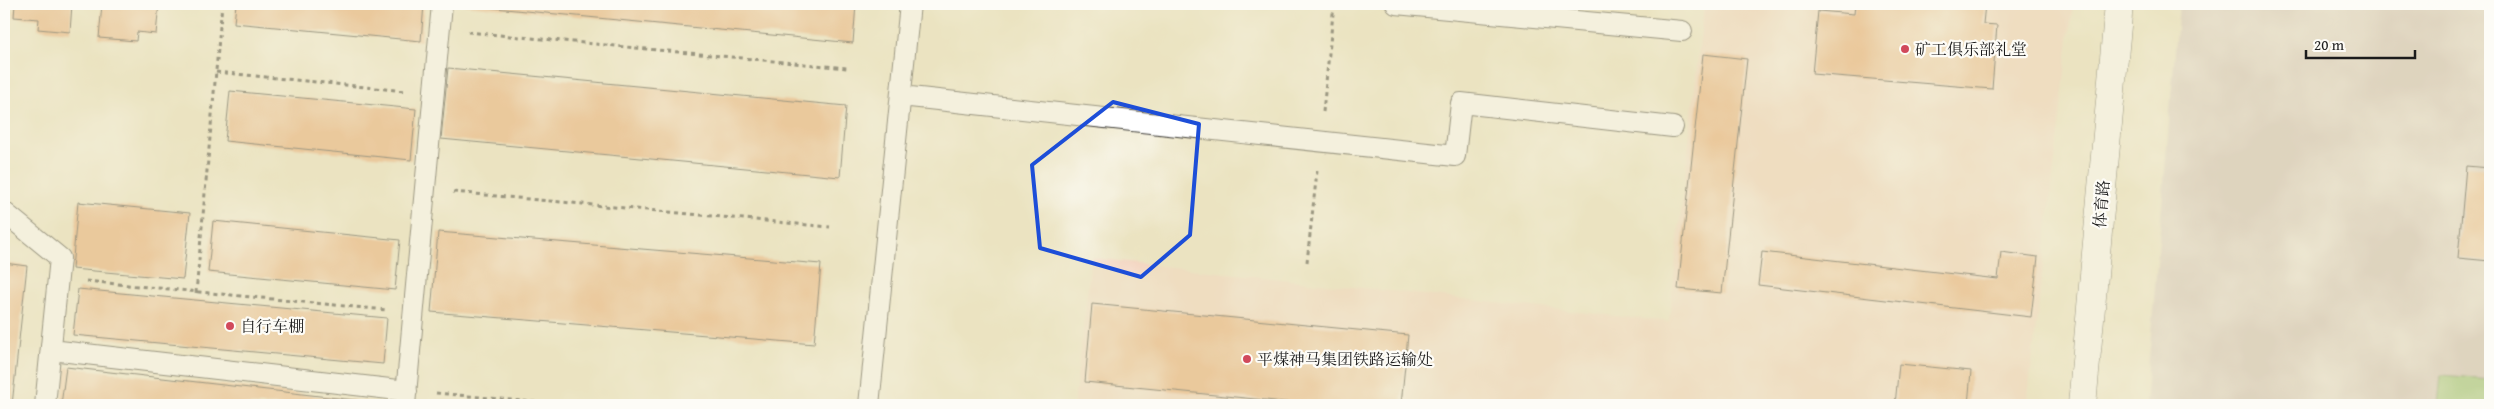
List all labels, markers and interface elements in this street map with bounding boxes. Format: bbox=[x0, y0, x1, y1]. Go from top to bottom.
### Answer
scale bar bbox=[2306, 28, 2415, 60]
text: 20 m bbox=[2314, 34, 2345, 55]
place label: 矿工俱乐部礼堂 bbox=[1915, 37, 2027, 61]
marker: 矿工俱乐部礼堂 bbox=[1899, 43, 1911, 55]
street label: 体育路 bbox=[2087, 179, 2115, 229]
place label: 自行车棚 bbox=[240, 314, 304, 338]
marker: 自行车棚 bbox=[224, 320, 236, 332]
place label: 平煤神马集团铁路运输处 bbox=[1257, 347, 1433, 371]
marker: 平煤神马集团铁路运输处 bbox=[1241, 353, 1253, 365]

